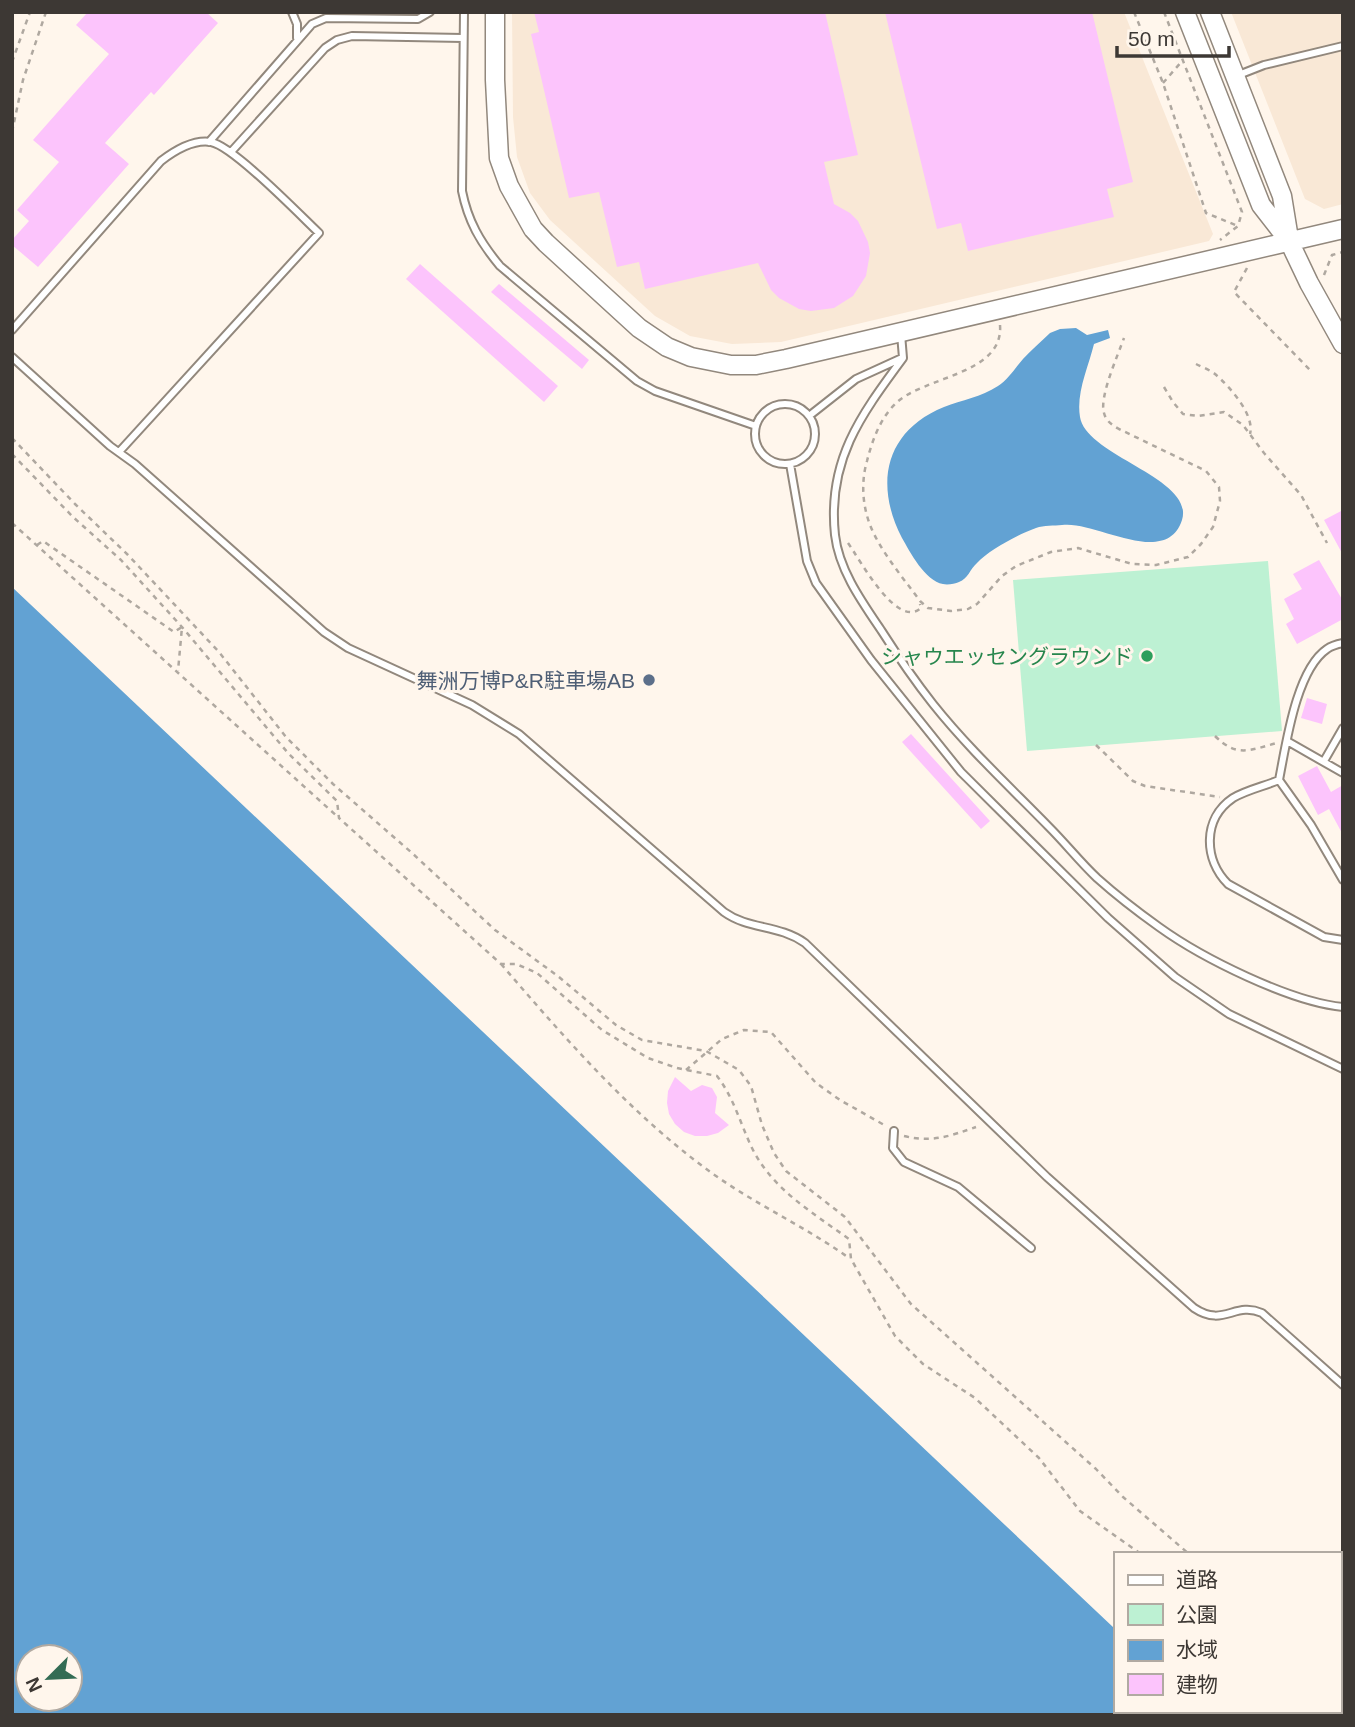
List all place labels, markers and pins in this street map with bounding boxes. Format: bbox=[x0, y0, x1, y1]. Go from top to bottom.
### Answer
place label: シャウエッセングラウンド bbox=[881, 645, 1133, 668]
marker: シャウエッセングラウンド bbox=[1139, 648, 1155, 664]
place label: 舞洲万博P&R駐車場AB bbox=[417, 669, 635, 692]
marker: 舞洲万博P&R駐車場AB bbox=[641, 672, 657, 688]

